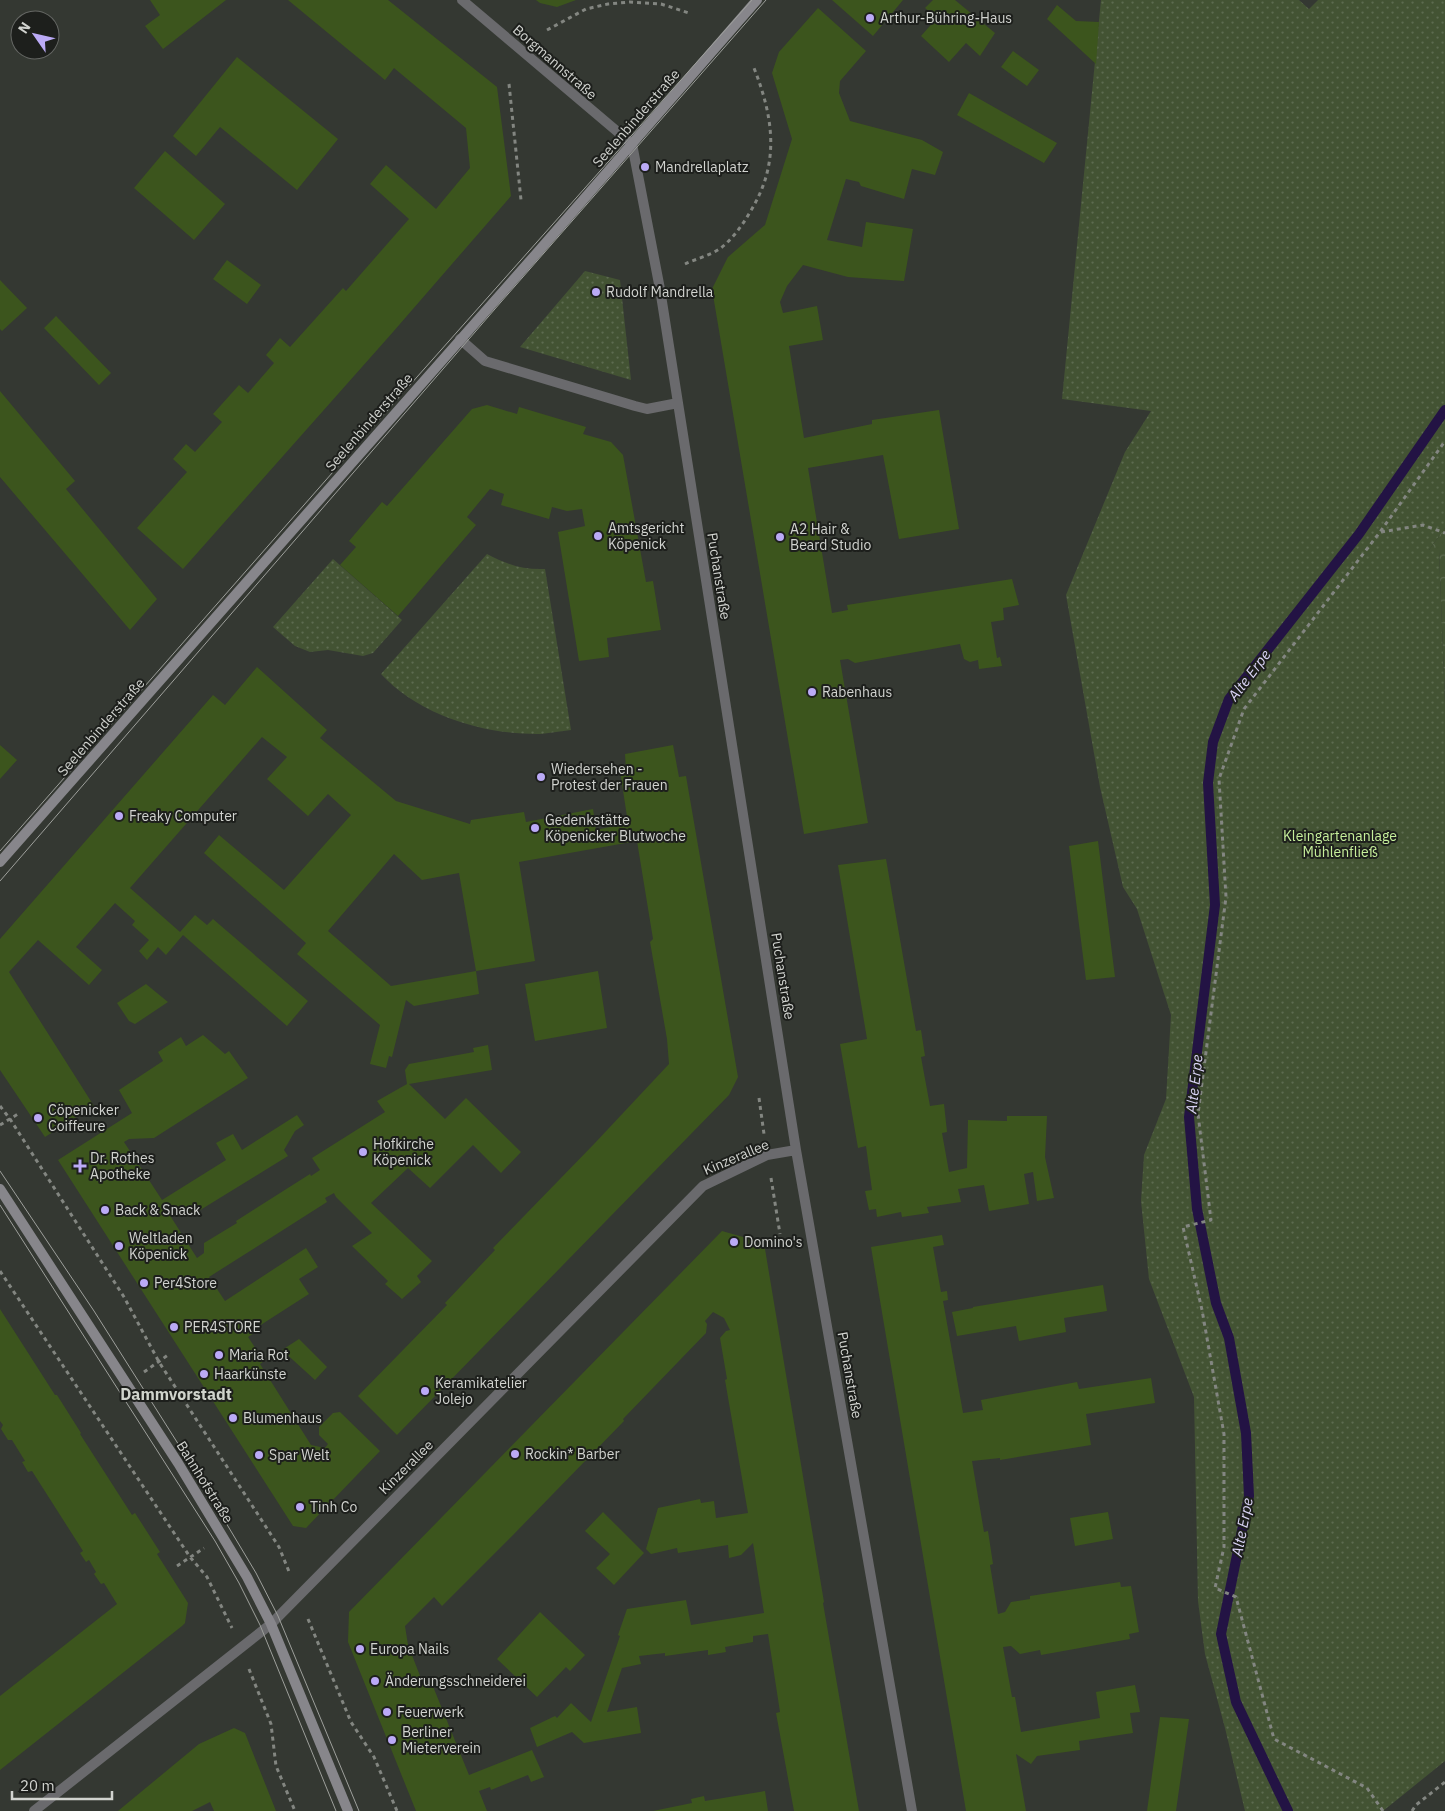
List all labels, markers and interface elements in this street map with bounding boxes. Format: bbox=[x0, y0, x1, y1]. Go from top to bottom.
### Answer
place label: Arthur-Bühring-Haus bbox=[880, 9, 1012, 27]
north arrow bbox=[10, 10, 60, 60]
marker: Arthur-Bühring-Haus bbox=[864, 12, 876, 24]
text: N bbox=[14, 18, 35, 37]
street label: Borgmannstraße bbox=[509, 21, 601, 104]
street label: Seelenbinderstraße bbox=[588, 65, 684, 171]
place label: Mandrellaplatz bbox=[655, 158, 749, 176]
marker: Mandrellaplatz bbox=[639, 161, 651, 173]
place label: Rudolf Mandrella bbox=[606, 283, 714, 301]
marker: Rudolf Mandrella bbox=[590, 286, 602, 298]
street label: Seelenbinderstraße bbox=[321, 369, 417, 475]
place label: Amtsgericht Köpenick bbox=[608, 519, 684, 553]
place label: A2 Hair & Beard Studio bbox=[790, 520, 871, 554]
marker: Amtsgericht Köpenick bbox=[592, 530, 604, 542]
street label: Puchanstraße bbox=[703, 531, 735, 621]
marker: A2 Hair & Beard Studio bbox=[774, 531, 786, 543]
water label: Alte Erpe bbox=[1223, 645, 1275, 705]
street label: Seelenbinderstraße bbox=[53, 674, 149, 780]
place label: Rabenhaus bbox=[822, 683, 892, 701]
marker: Rabenhaus bbox=[806, 686, 818, 698]
place label: Wiedersehen - Protest der Frauen bbox=[551, 760, 668, 794]
marker: Wiedersehen - Protest der Frauen bbox=[535, 771, 547, 783]
place label: Freaky Computer bbox=[129, 807, 237, 825]
marker: Freaky Computer bbox=[113, 810, 125, 822]
place label: Gedenkstätte Köpenicker Blutwoche bbox=[545, 811, 686, 845]
marker: Gedenkstätte Köpenicker Blutwoche bbox=[529, 822, 541, 834]
park label: Kleingartenanlage Mühlenfließ bbox=[1283, 827, 1397, 861]
street label: Puchanstraße bbox=[767, 931, 799, 1021]
water label: Alte Erpe bbox=[1181, 1053, 1207, 1116]
place label: Cöpenicker Coiffeure bbox=[48, 1101, 119, 1135]
marker: Cöpenicker Coiffeure bbox=[32, 1112, 44, 1124]
place label: Hofkirche Köpenick bbox=[373, 1135, 434, 1169]
street label: Kinzerallee bbox=[700, 1135, 772, 1179]
marker: Hofkirche Köpenick bbox=[357, 1146, 369, 1158]
place label: Dr. Rothes Apotheke bbox=[90, 1149, 155, 1183]
marker: Dr. Rothes Apotheke bbox=[74, 1160, 86, 1172]
place label: Back & Snack bbox=[115, 1201, 201, 1219]
marker: Back & Snack bbox=[99, 1204, 111, 1216]
place label: Weltladen Köpenick bbox=[129, 1229, 193, 1263]
place label: Domino's bbox=[744, 1233, 803, 1251]
marker: Domino's bbox=[728, 1236, 740, 1248]
marker: Weltladen Köpenick bbox=[113, 1240, 125, 1252]
place label: Per4Store bbox=[154, 1274, 217, 1292]
marker: Per4Store bbox=[138, 1277, 150, 1289]
place label: PER4STORE bbox=[184, 1318, 261, 1336]
marker: PER4STORE bbox=[168, 1321, 180, 1333]
street label: Puchanstraße bbox=[834, 1330, 867, 1420]
place label: Maria Rot bbox=[229, 1346, 289, 1364]
marker: Maria Rot bbox=[213, 1349, 225, 1361]
place label: Haarkünste bbox=[214, 1365, 287, 1383]
marker: Haarkünste bbox=[198, 1368, 210, 1380]
place label: Keramikatelier Jolejo bbox=[435, 1374, 527, 1408]
district label: Dammvorstadt bbox=[120, 1384, 232, 1404]
marker: Keramikatelier Jolejo bbox=[419, 1385, 431, 1397]
place label: Blumenhaus bbox=[243, 1409, 322, 1427]
marker: Blumenhaus bbox=[227, 1412, 239, 1424]
street label: Kinzerallee bbox=[375, 1436, 437, 1498]
street label: Bahnhofstraße bbox=[173, 1438, 238, 1527]
place label: Rockin* Barber bbox=[525, 1445, 620, 1463]
place label: Spar Welt bbox=[269, 1446, 330, 1464]
marker: Rockin* Barber bbox=[509, 1448, 521, 1460]
marker: Spar Welt bbox=[253, 1449, 265, 1461]
water label: Alte Erpe bbox=[1227, 1496, 1257, 1559]
place label: Tinh Co bbox=[310, 1498, 357, 1516]
marker: Tinh Co bbox=[294, 1501, 306, 1513]
place label: Europa Nails bbox=[370, 1640, 450, 1658]
marker: Europa Nails bbox=[354, 1643, 366, 1655]
place label: Änderungsschneiderei bbox=[385, 1672, 526, 1690]
marker: Änderungsschneiderei bbox=[369, 1675, 381, 1687]
place label: Feuerwerk bbox=[397, 1703, 465, 1721]
marker: Feuerwerk bbox=[381, 1706, 393, 1718]
place label: Berliner Mieterverein bbox=[402, 1723, 481, 1757]
marker: Berliner Mieterverein bbox=[386, 1734, 398, 1746]
scale bar bbox=[12, 1768, 112, 1800]
text: 20 m bbox=[20, 1776, 55, 1795]

